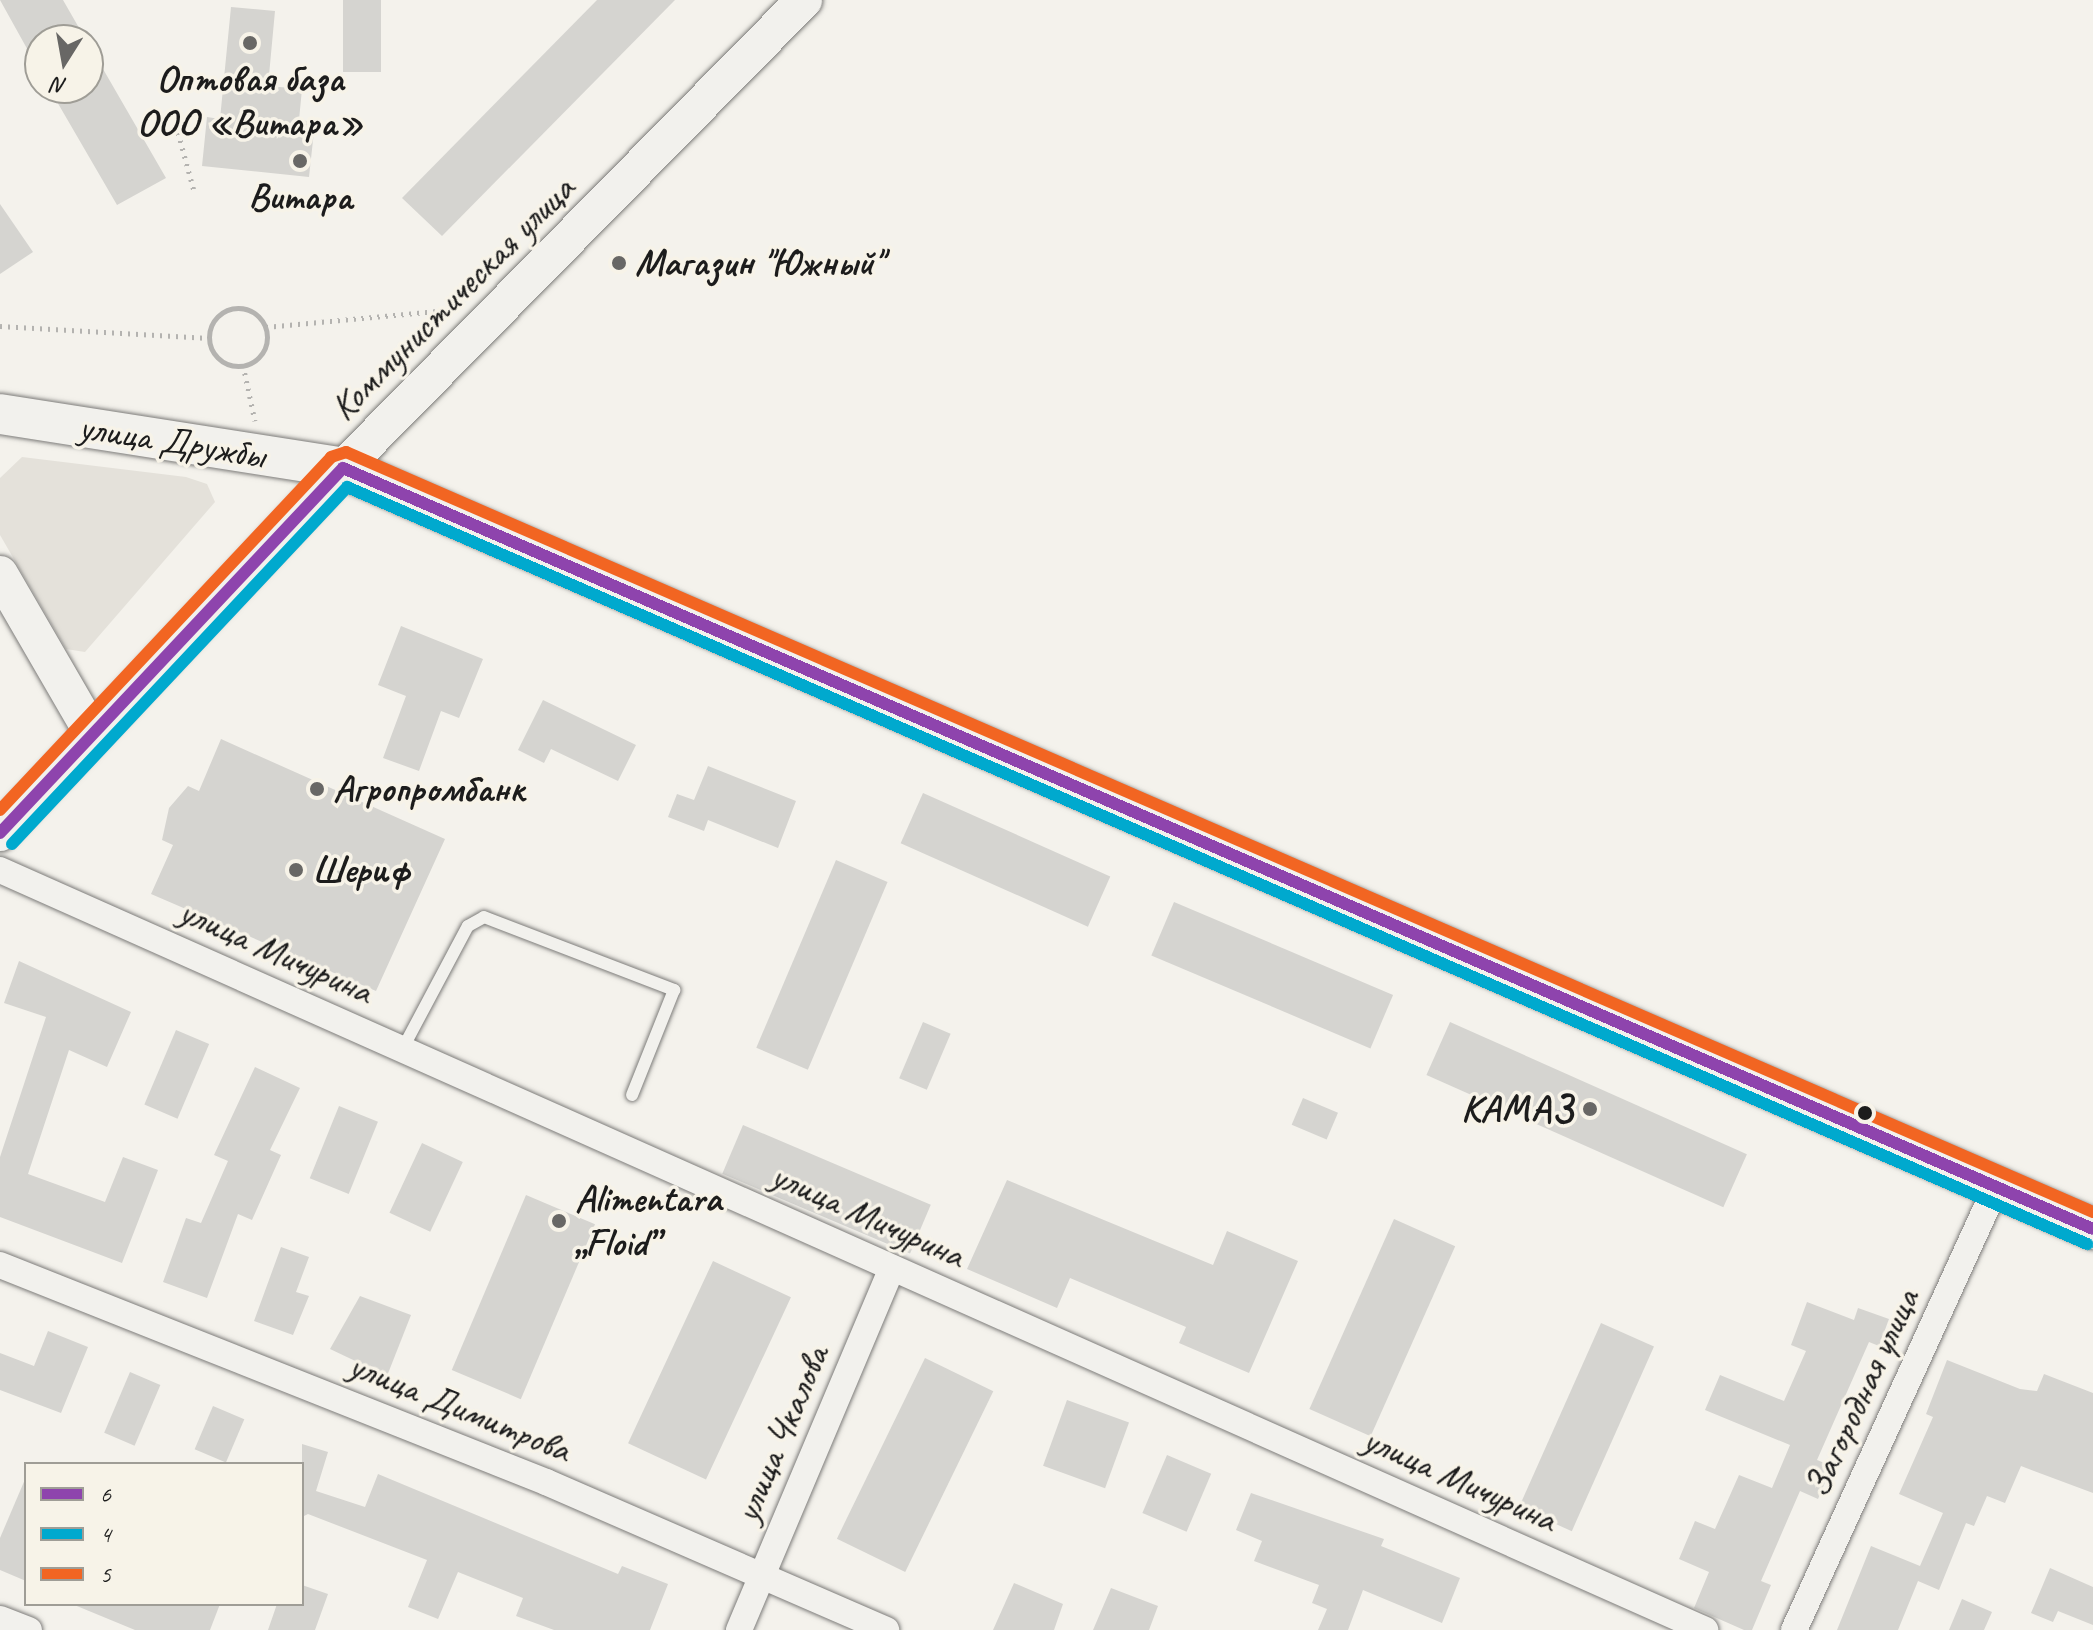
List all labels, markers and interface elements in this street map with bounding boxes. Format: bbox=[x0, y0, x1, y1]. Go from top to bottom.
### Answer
north arrow bbox=[24, 24, 104, 104]
marker: Оптовая база ООО «Витара» bbox=[241, 34, 259, 52]
place label: Оптовая база ООО «Витара» bbox=[137, 56, 363, 146]
text: N bbox=[50, 71, 69, 101]
marker: Витара bbox=[291, 152, 309, 170]
street label: Коммунистическая улица bbox=[320, 166, 584, 430]
place label: Витара bbox=[248, 174, 352, 220]
place label: Магазин "Южный" bbox=[635, 240, 883, 286]
marker: Магазин "Южный" bbox=[610, 254, 628, 272]
street label: улица Дружбы bbox=[76, 404, 268, 478]
place label: Агропромбанк bbox=[333, 766, 524, 812]
marker: Агропромбанк bbox=[308, 780, 326, 798]
place label: Шериф bbox=[312, 847, 409, 893]
marker: Шериф bbox=[287, 861, 305, 879]
street label: улица Мичурина bbox=[172, 888, 380, 1014]
place label: КАМАЗ bbox=[1461, 1086, 1574, 1132]
marker: КАМАЗ bbox=[1581, 1100, 1599, 1118]
unlabelled marker bbox=[1857, 1105, 1873, 1121]
street label: улица Мичурина bbox=[764, 1152, 972, 1278]
place label: Alimentara „Floid” bbox=[575, 1176, 721, 1266]
marker: Alimentara „Floid” bbox=[550, 1212, 568, 1230]
street label: Загородная улица bbox=[1792, 1280, 1930, 1506]
street label: улица Чкалова bbox=[724, 1340, 838, 1528]
street label: улица Димитрова bbox=[341, 1341, 579, 1473]
street label: улица Мичурина bbox=[1356, 1416, 1564, 1542]
legend bbox=[24, 1462, 304, 1606]
text: 6 bbox=[100, 1479, 111, 1509]
text: 4 bbox=[100, 1519, 111, 1549]
text: 5 bbox=[100, 1559, 111, 1589]

